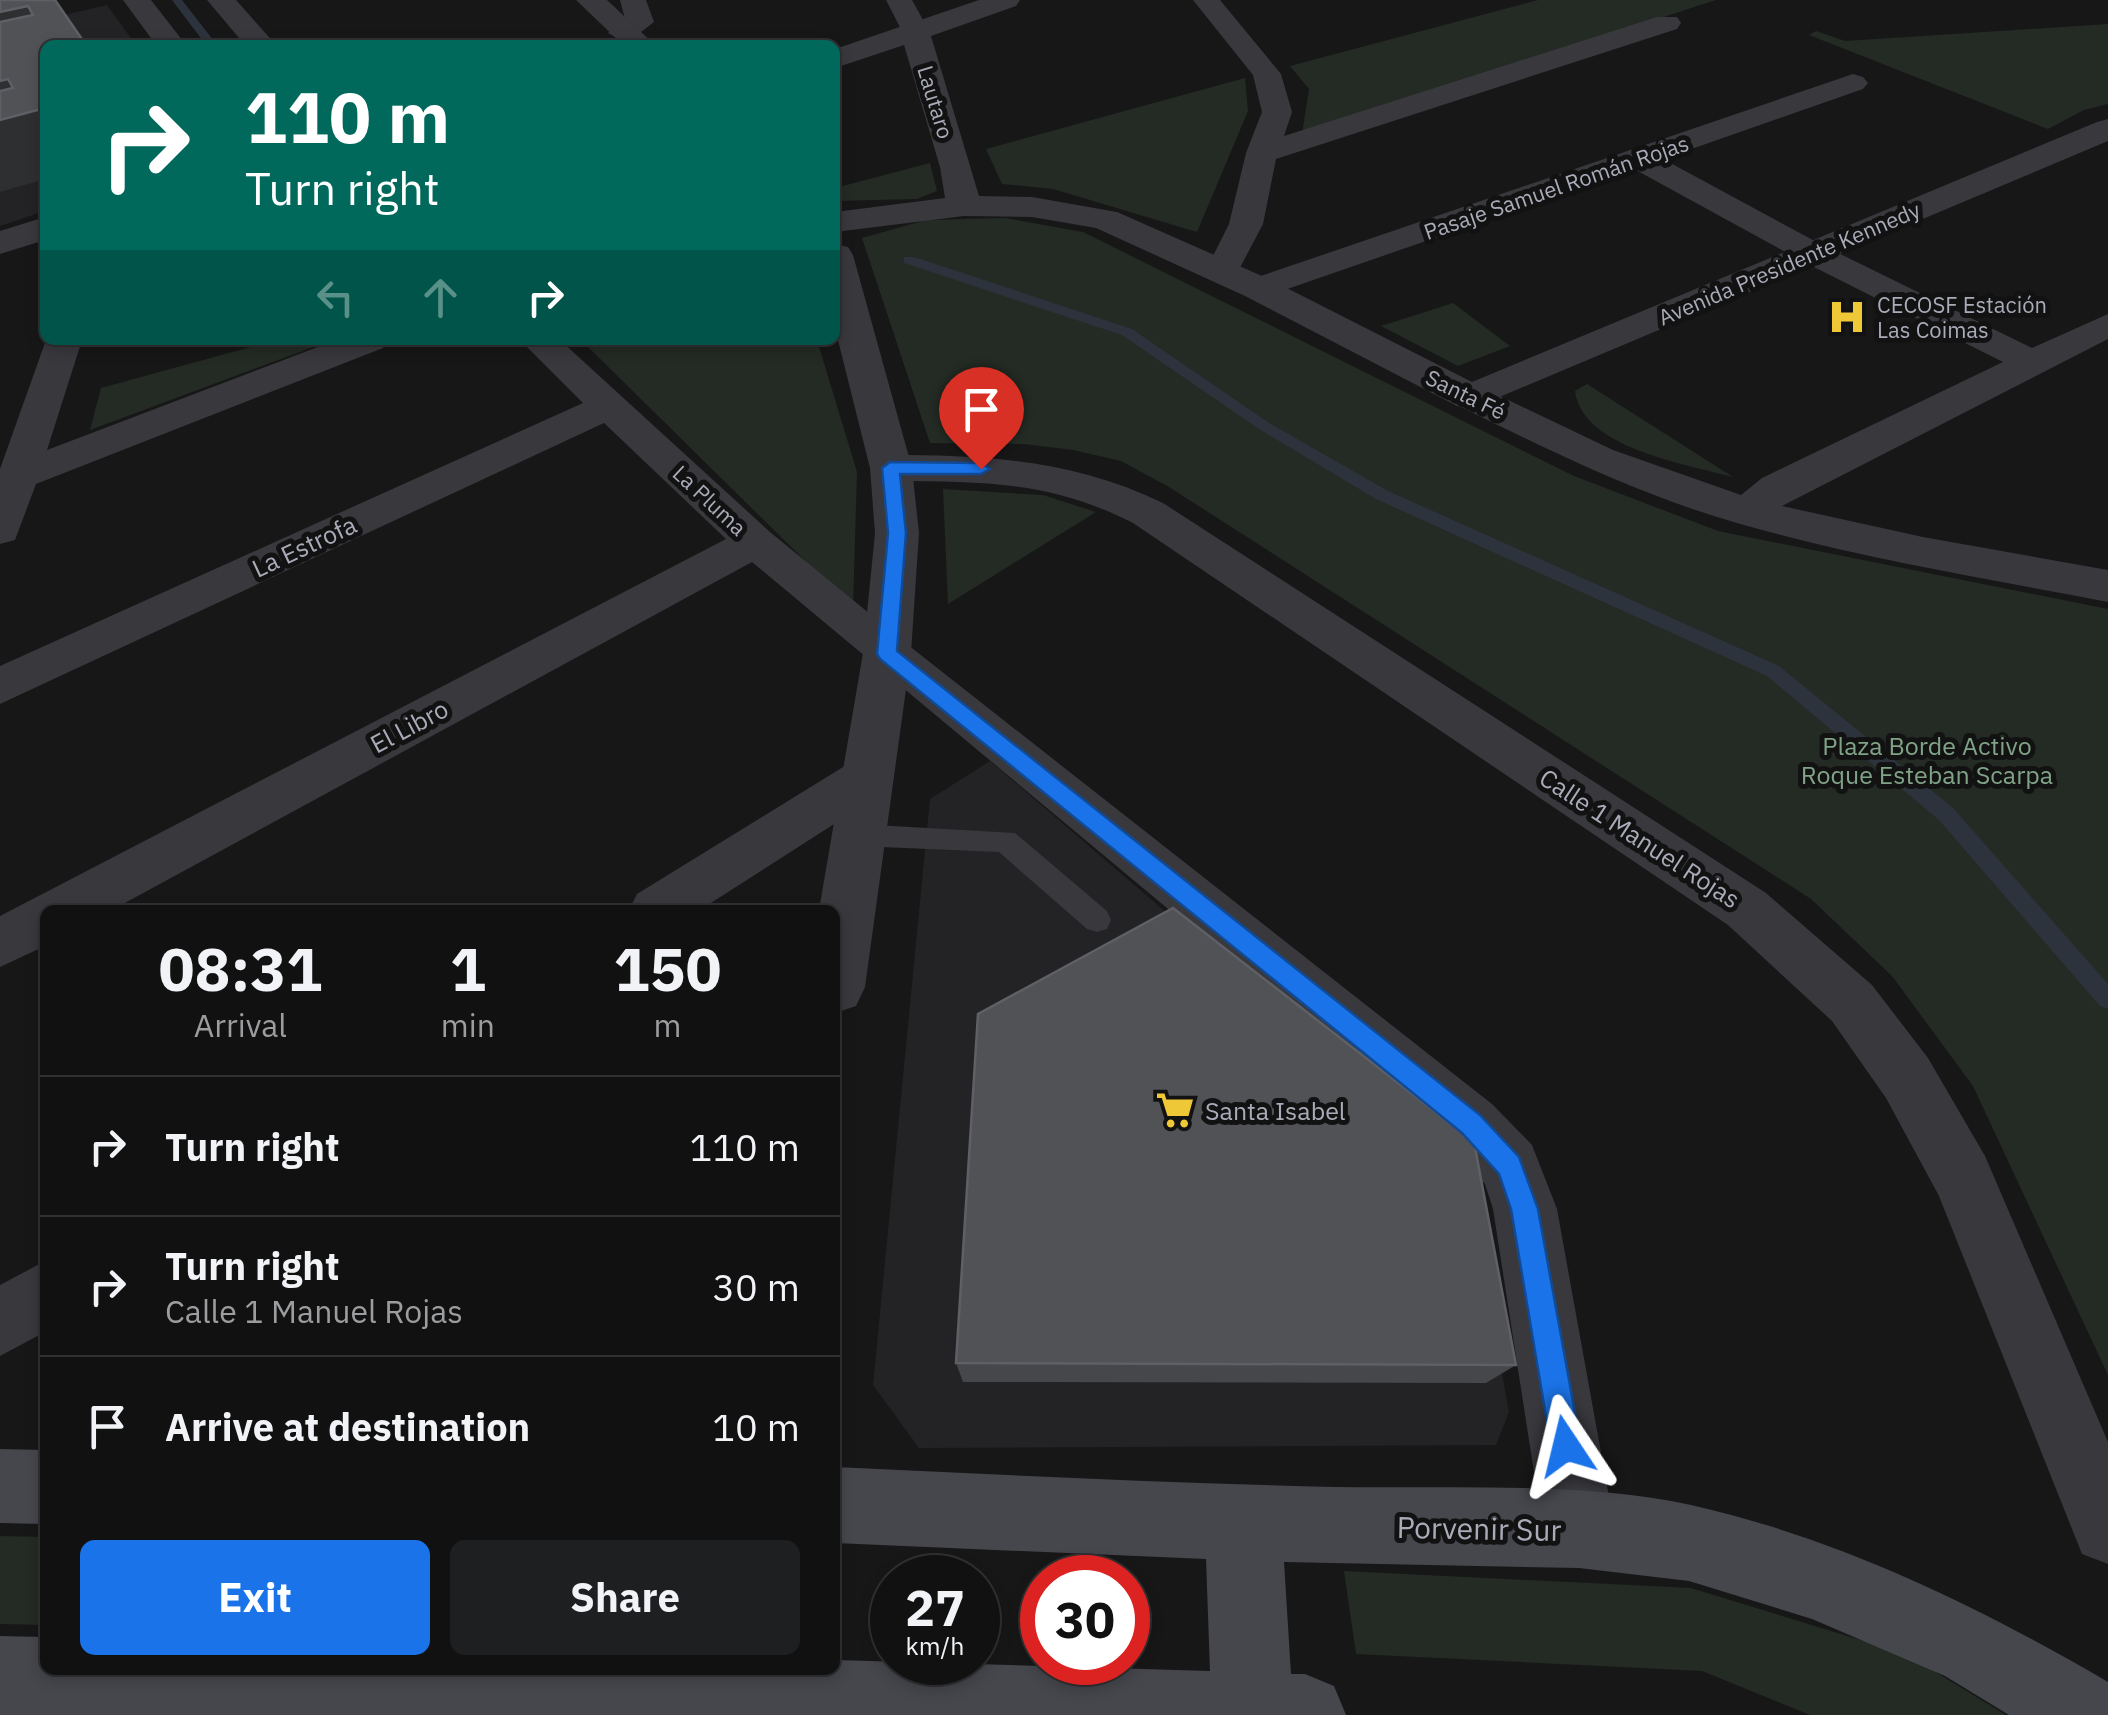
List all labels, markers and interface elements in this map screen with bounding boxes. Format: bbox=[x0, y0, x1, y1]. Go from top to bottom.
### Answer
street label: Lautaro bbox=[911, 62, 961, 142]
text: 110 m bbox=[245, 71, 450, 162]
icon: right bbox=[80, 80, 210, 210]
street label: Pasaje Samuel Román Rojas bbox=[1420, 128, 1692, 246]
text: Turn right bbox=[245, 159, 440, 217]
street label: Avenida Presidente Kennedy bbox=[1654, 195, 1924, 331]
icon: left bbox=[308, 270, 363, 325]
icon: ahead bbox=[413, 270, 468, 325]
icon: right bbox=[518, 270, 573, 325]
place label: CECOSF Estación Las Coimas bbox=[1877, 290, 2047, 344]
hospital icon: CECOSF Estación Las Coimas bbox=[1826, 296, 1868, 338]
street label: Santa Fé bbox=[1421, 362, 1511, 426]
pin bbox=[939, 367, 1024, 470]
icon: arrive bbox=[954, 382, 1009, 437]
street label: La Pluma bbox=[667, 458, 753, 542]
street label: La Estrofa bbox=[247, 507, 361, 585]
street label: El Libro bbox=[364, 692, 454, 760]
park label: Plaza Borde Activo Roque Esteban Scarpa bbox=[1801, 729, 2053, 791]
street label: Calle 1 Manuel Rojas bbox=[1533, 761, 1747, 915]
text: 08:31 bbox=[159, 929, 322, 1008]
text: 1 bbox=[450, 929, 486, 1008]
text: 150 bbox=[613, 929, 721, 1008]
text: Arrival bbox=[194, 1004, 287, 1046]
text: min bbox=[441, 1004, 495, 1046]
text: m bbox=[654, 1004, 681, 1046]
supermarket icon: Santa Isabel bbox=[1154, 1089, 1196, 1131]
place label: Santa Isabel bbox=[1205, 1094, 1346, 1127]
icon: right bbox=[80, 1119, 135, 1174]
text: Turn right bbox=[165, 1122, 340, 1171]
text: 110 m bbox=[689, 1122, 800, 1171]
text: Turn right bbox=[165, 1241, 340, 1290]
icon: right bbox=[80, 1259, 135, 1314]
text: 30 m bbox=[712, 1262, 800, 1311]
text: Calle 1 Manuel Rojas bbox=[165, 1290, 463, 1332]
position arrow bbox=[1514, 1394, 1618, 1498]
icon: arrive bbox=[80, 1399, 135, 1454]
text: Arrive at destination bbox=[165, 1402, 530, 1451]
text: 10 m bbox=[712, 1402, 800, 1451]
street label: Porvenir Sur bbox=[1396, 1507, 1562, 1549]
button: Exit bbox=[80, 1540, 430, 1655]
button: Share bbox=[450, 1540, 800, 1655]
speed limit sign: 30 bbox=[1020, 1555, 1150, 1685]
text: 27 bbox=[905, 1575, 965, 1640]
text: km/h bbox=[906, 1629, 964, 1662]

